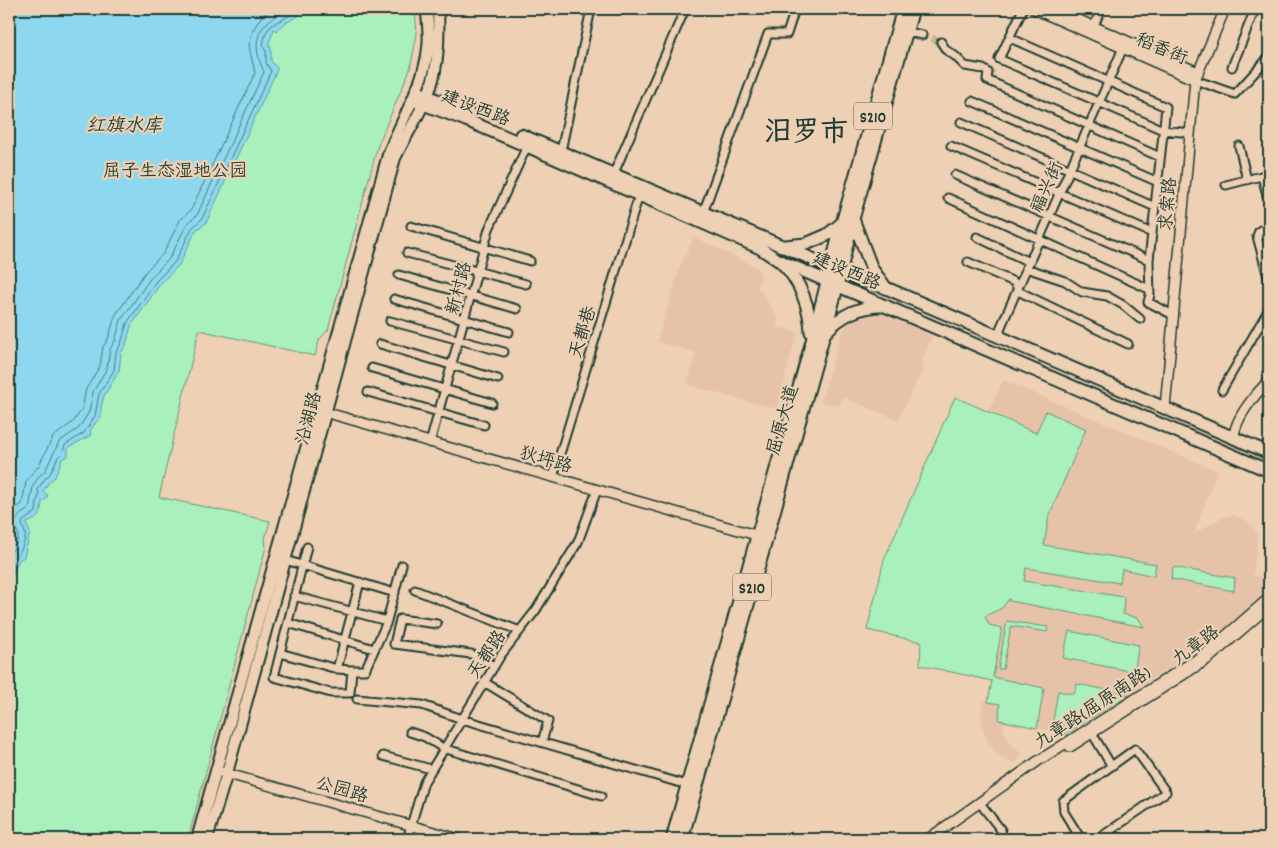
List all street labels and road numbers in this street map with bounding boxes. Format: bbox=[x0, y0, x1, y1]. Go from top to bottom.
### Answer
street label: 稻香街 bbox=[1131, 28, 1191, 72]
street label: 建设西路 bbox=[437, 85, 513, 134]
road number: S210 bbox=[854, 102, 892, 130]
street label: 福兴街 bbox=[1026, 158, 1071, 218]
street label: 求索路 bbox=[1155, 176, 1184, 232]
street label: 建设西路 bbox=[808, 247, 884, 298]
street label: 新村路 bbox=[441, 259, 479, 318]
street label: 天都巷 bbox=[565, 303, 604, 362]
street label: 屈原大道 bbox=[762, 383, 806, 459]
street label: 沿湖路 bbox=[291, 389, 329, 448]
street label: 狄坪路 bbox=[516, 442, 575, 481]
road number: S210 bbox=[733, 574, 771, 600]
street label: 九章路 bbox=[1167, 621, 1226, 673]
street label: 天都路 bbox=[463, 626, 514, 685]
street label: 九章路(屈原南路) bbox=[1030, 662, 1157, 756]
street label: 公园路 bbox=[312, 772, 371, 811]

